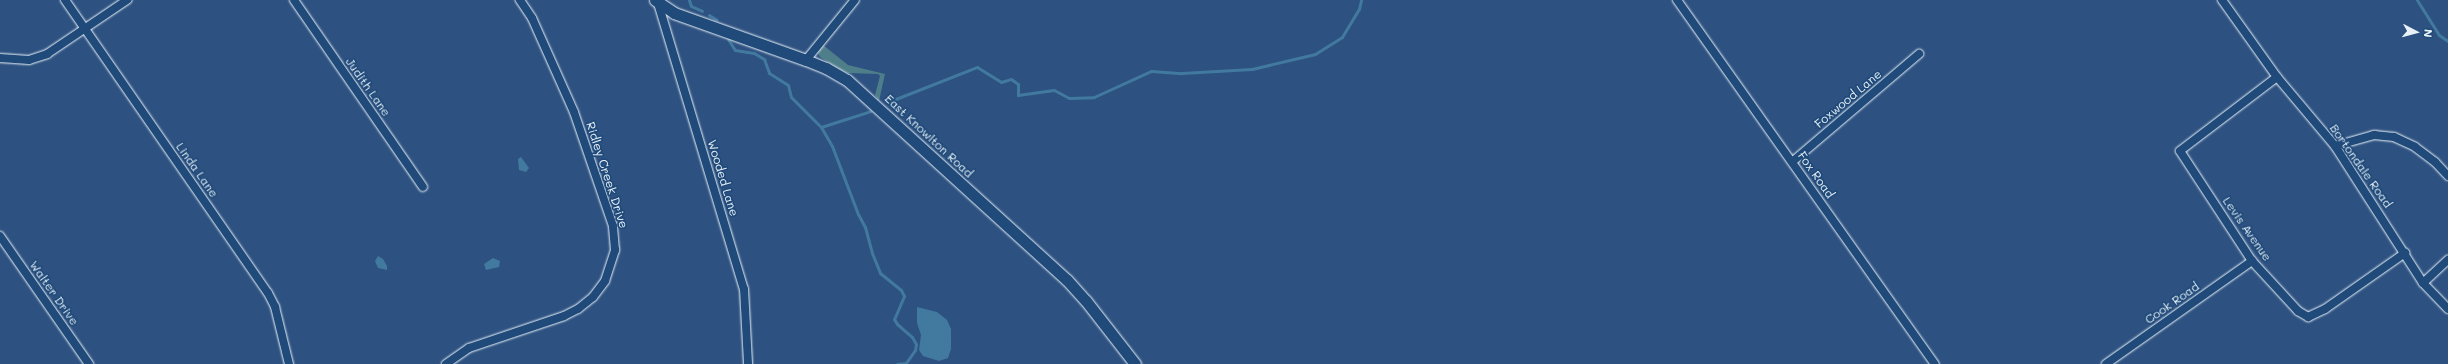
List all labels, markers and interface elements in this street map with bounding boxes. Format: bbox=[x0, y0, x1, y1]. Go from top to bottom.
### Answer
north arrow bbox=[2396, 12, 2436, 52]
text: N bbox=[2421, 28, 2436, 38]
street label: Judith Lane bbox=[343, 55, 393, 119]
street label: Foxwood Lane bbox=[1812, 67, 1884, 131]
street label: East Knowlton Road bbox=[882, 91, 976, 181]
street label: Ridley Creek Drive bbox=[583, 120, 631, 230]
street label: Bortondale Road bbox=[2327, 121, 2395, 211]
street label: Wooded Lane bbox=[705, 138, 741, 218]
street label: Linda Lane bbox=[173, 140, 221, 200]
street label: Fox Road bbox=[1795, 149, 1837, 201]
street label: Levis Avenue bbox=[2220, 194, 2274, 264]
street label: Walter Drive bbox=[27, 258, 81, 328]
street label: Cook Road bbox=[2142, 279, 2202, 327]

